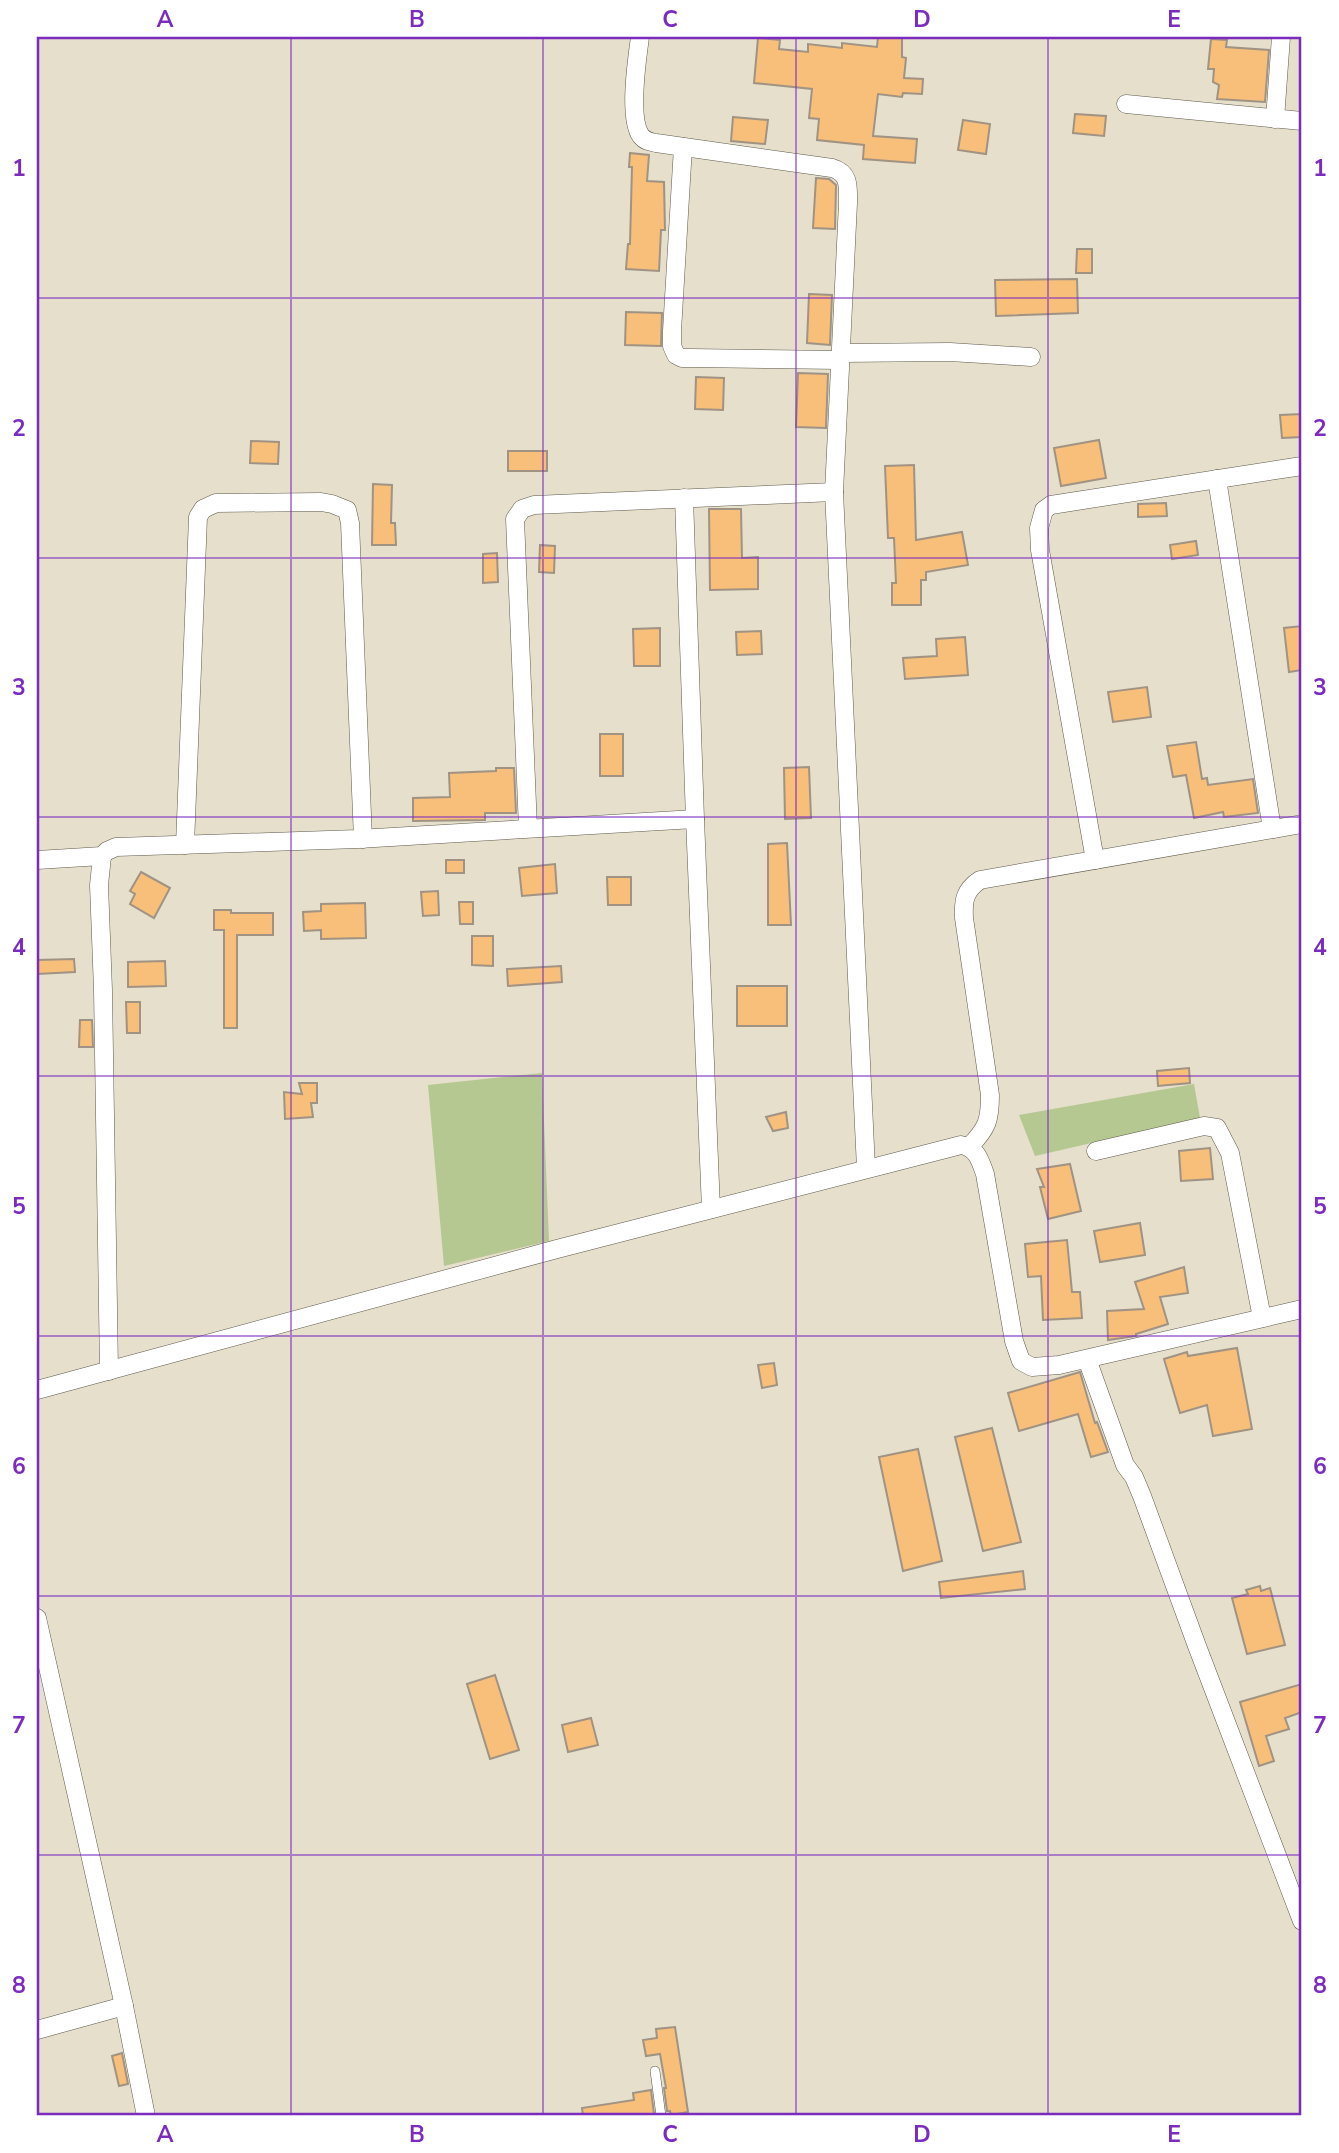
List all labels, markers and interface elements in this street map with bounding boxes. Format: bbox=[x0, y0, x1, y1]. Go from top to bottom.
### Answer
text: A bbox=[156, 4, 174, 35]
text: B bbox=[409, 4, 425, 35]
text: C bbox=[662, 4, 678, 35]
text: D bbox=[913, 4, 931, 35]
text: E bbox=[1167, 4, 1181, 35]
text: 1 bbox=[12, 153, 26, 184]
text: 1 bbox=[1313, 153, 1327, 184]
text: 2 bbox=[12, 413, 26, 444]
text: 2 bbox=[1313, 413, 1327, 444]
text: 3 bbox=[12, 672, 26, 703]
text: 3 bbox=[1313, 672, 1327, 703]
text: 4 bbox=[12, 932, 26, 963]
text: 4 bbox=[1313, 932, 1327, 963]
text: 5 bbox=[12, 1191, 26, 1222]
text: 5 bbox=[1313, 1191, 1327, 1222]
text: 6 bbox=[12, 1451, 26, 1482]
text: 6 bbox=[1313, 1451, 1327, 1482]
text: 7 bbox=[12, 1710, 26, 1741]
text: 7 bbox=[1313, 1710, 1327, 1741]
text: 8 bbox=[12, 1970, 26, 2001]
text: 8 bbox=[1313, 1970, 1327, 2001]
text: A bbox=[156, 2119, 174, 2150]
text: B bbox=[409, 2119, 425, 2150]
text: C bbox=[662, 2119, 678, 2150]
text: D bbox=[913, 2119, 931, 2150]
text: E bbox=[1167, 2119, 1181, 2150]

